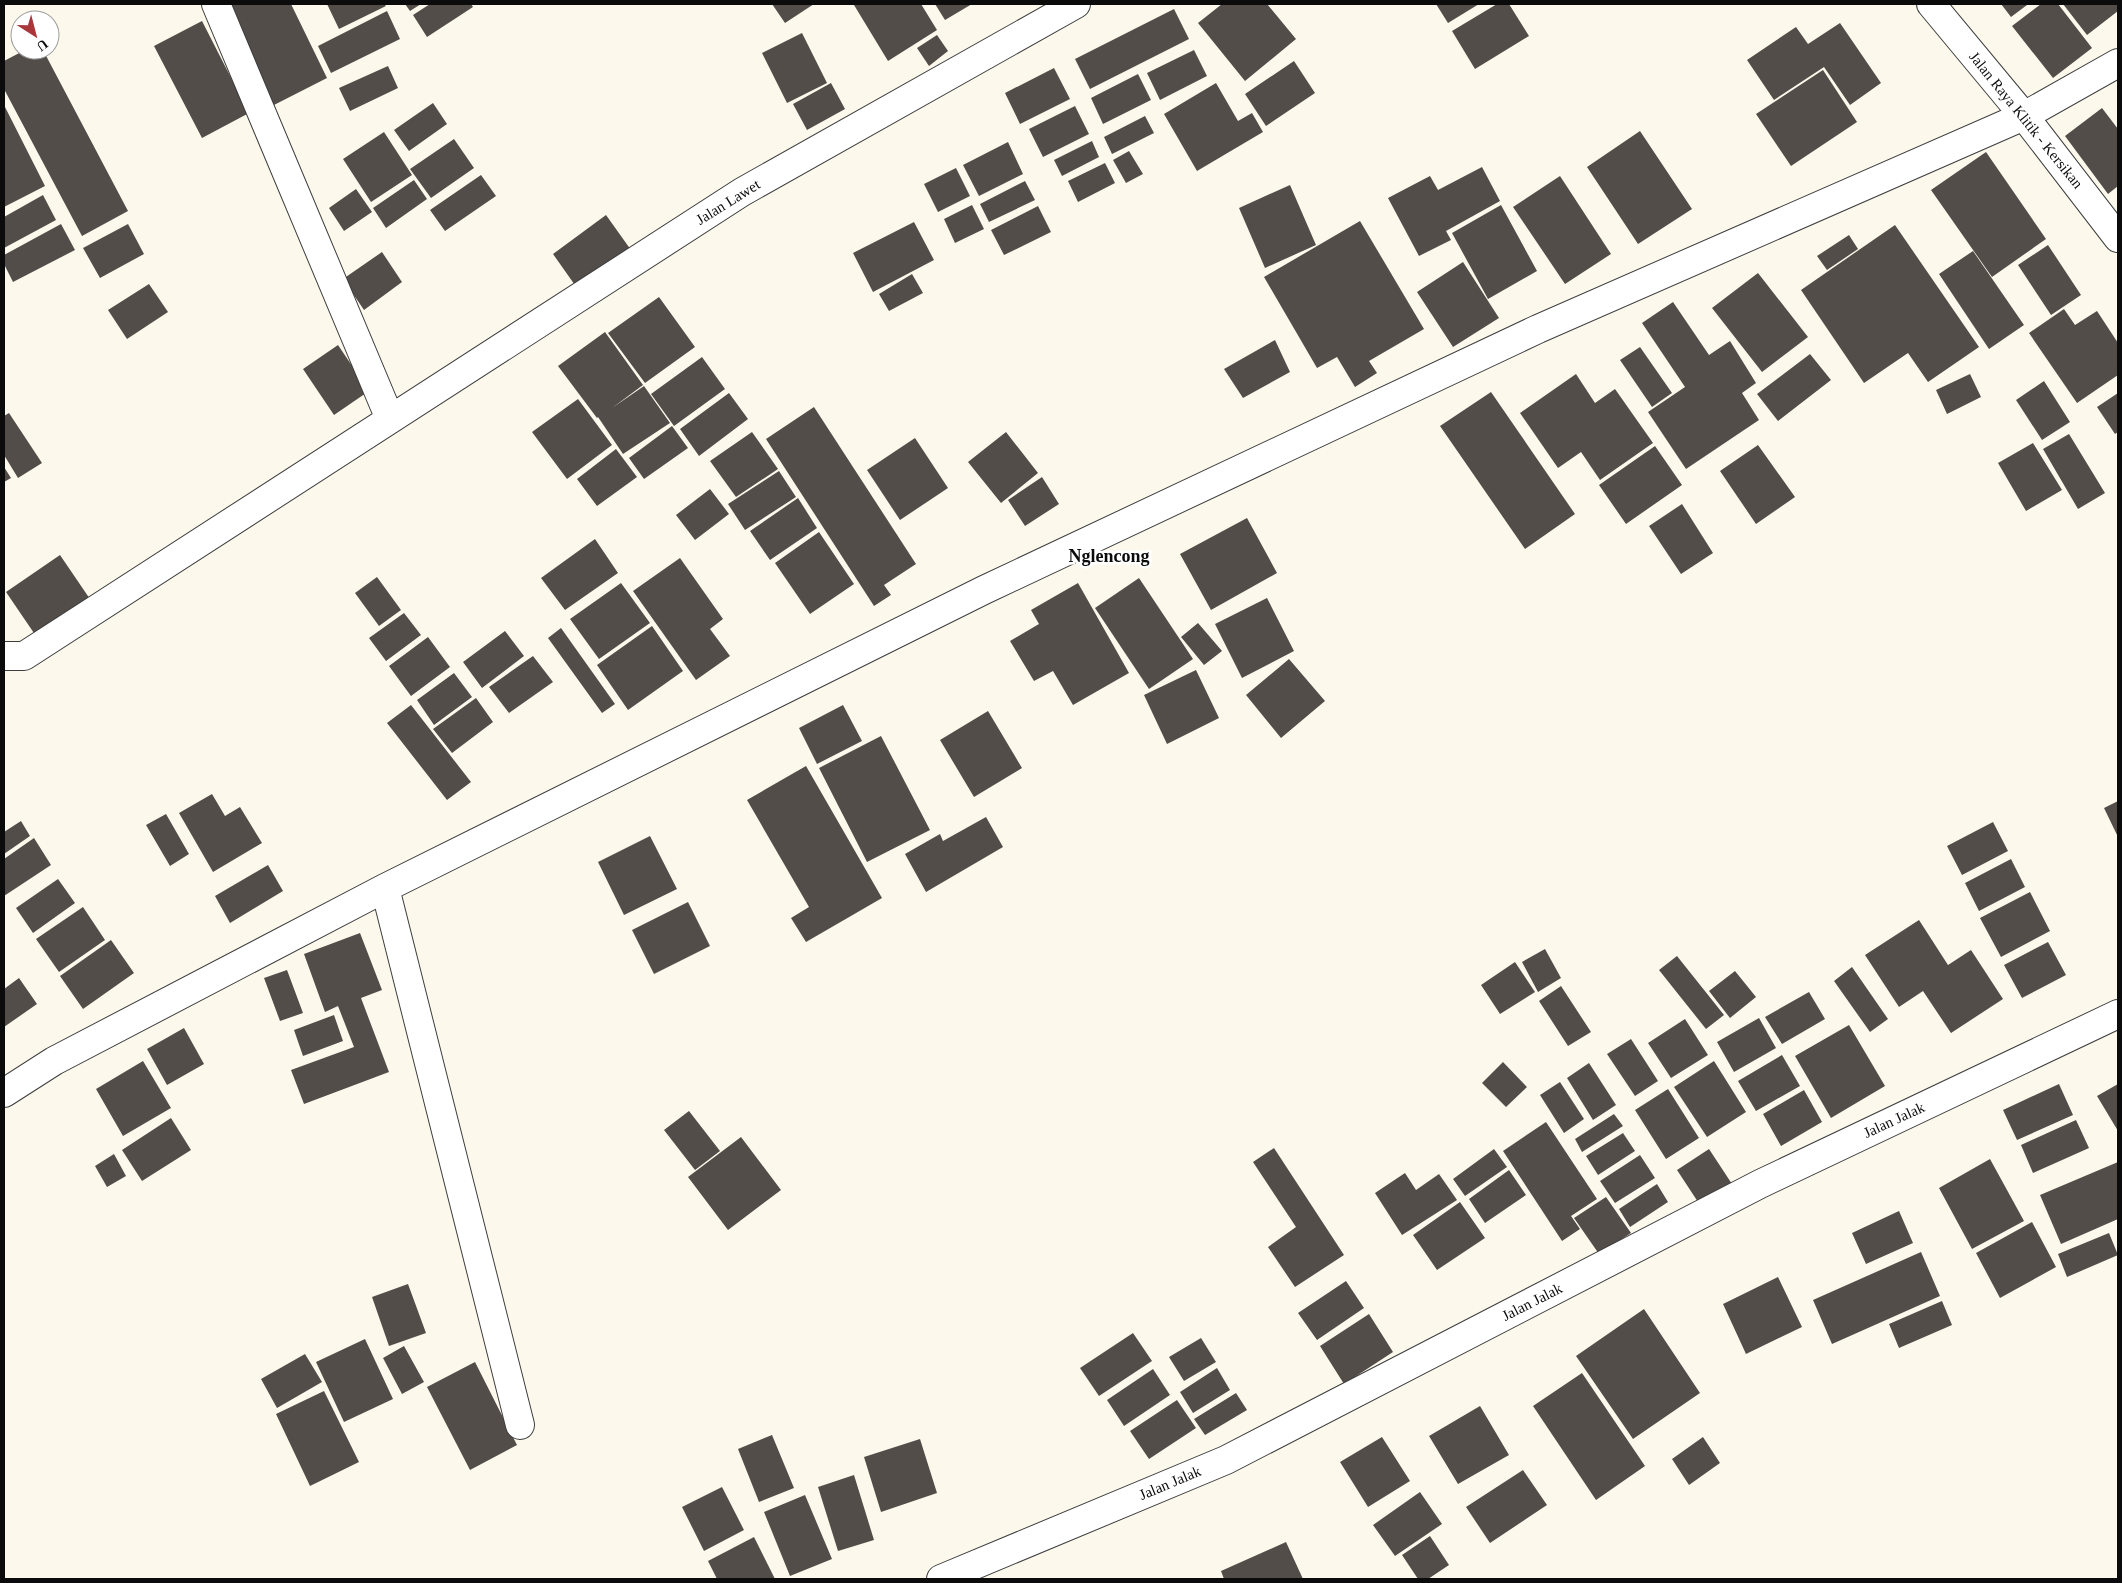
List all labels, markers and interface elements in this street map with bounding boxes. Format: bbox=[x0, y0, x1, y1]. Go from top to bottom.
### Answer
north arrow bbox=[10, 10, 60, 60]
text: U bbox=[34, 36, 51, 54]
street label: Jalan Raya Klitik - Kersikan bbox=[1966, 49, 2086, 192]
street label: Jalan Lawet bbox=[693, 176, 763, 228]
district label: Nglencong bbox=[1069, 546, 1150, 566]
street label: Jalan Jalak bbox=[1861, 1099, 1927, 1141]
street label: Jalan Jalak bbox=[1499, 1280, 1565, 1324]
street label: Jalan Jalak bbox=[1137, 1463, 1204, 1503]

